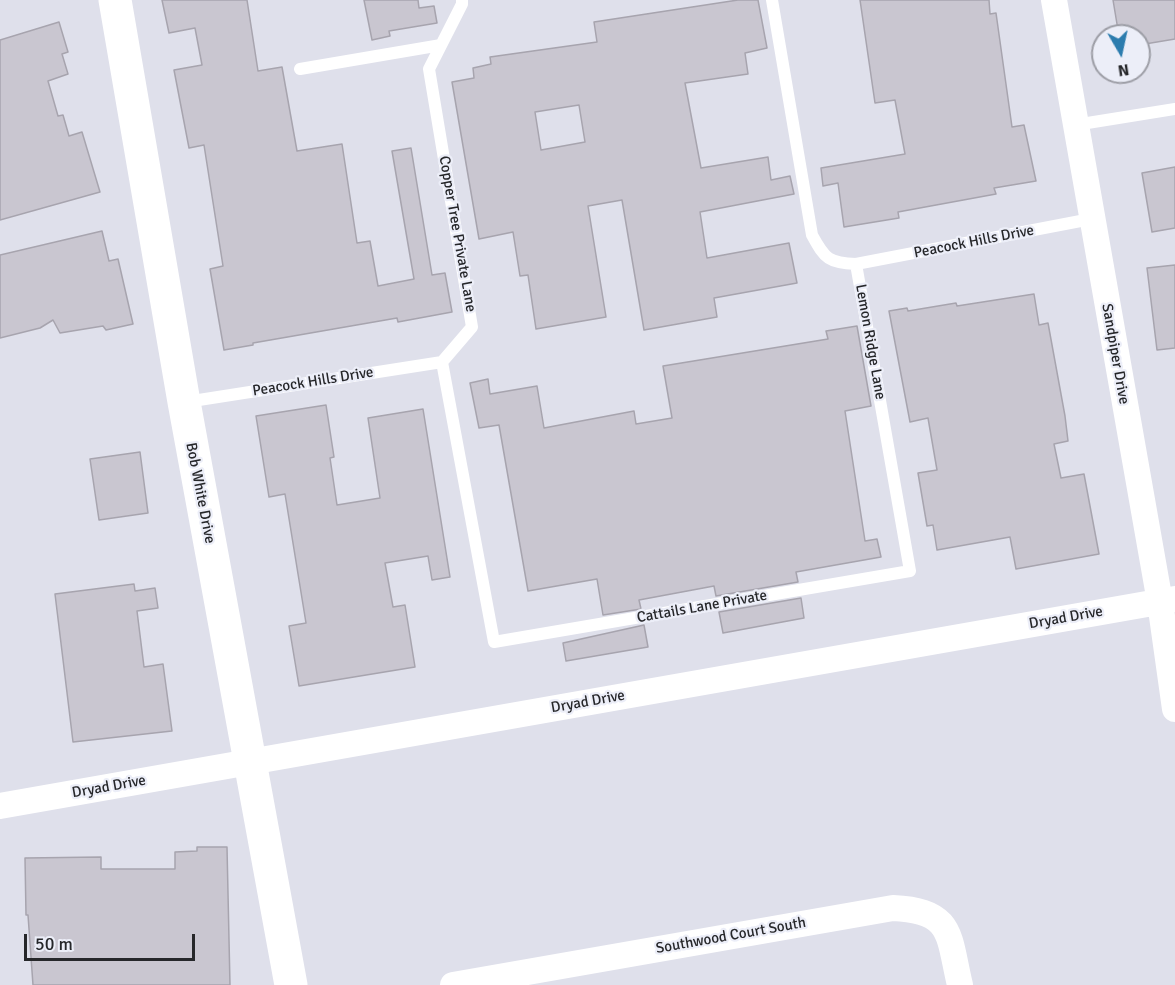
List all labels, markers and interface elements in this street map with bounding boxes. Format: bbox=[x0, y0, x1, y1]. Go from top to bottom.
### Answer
north arrow bbox=[1091, 24, 1151, 84]
text: N bbox=[1116, 59, 1131, 81]
street label: Copper Tree Private Lane bbox=[434, 154, 480, 314]
street label: Peacock Hills Drive bbox=[912, 222, 1036, 262]
street label: Lemon Ridge Lane bbox=[851, 283, 889, 401]
street label: Sandpiper Drive bbox=[1097, 302, 1133, 406]
street label: Peacock Hills Drive bbox=[251, 364, 375, 400]
street label: Bob White Drive bbox=[181, 441, 219, 545]
street label: Cattails Lane Private bbox=[635, 587, 769, 627]
street label: Dryad Drive bbox=[1028, 603, 1104, 633]
street label: Dryad Drive bbox=[550, 687, 626, 717]
street label: Dryad Drive bbox=[71, 772, 147, 802]
street label: Southwood Court South bbox=[655, 914, 807, 958]
scale bar bbox=[27, 922, 198, 960]
text: 50 m bbox=[35, 933, 73, 955]

